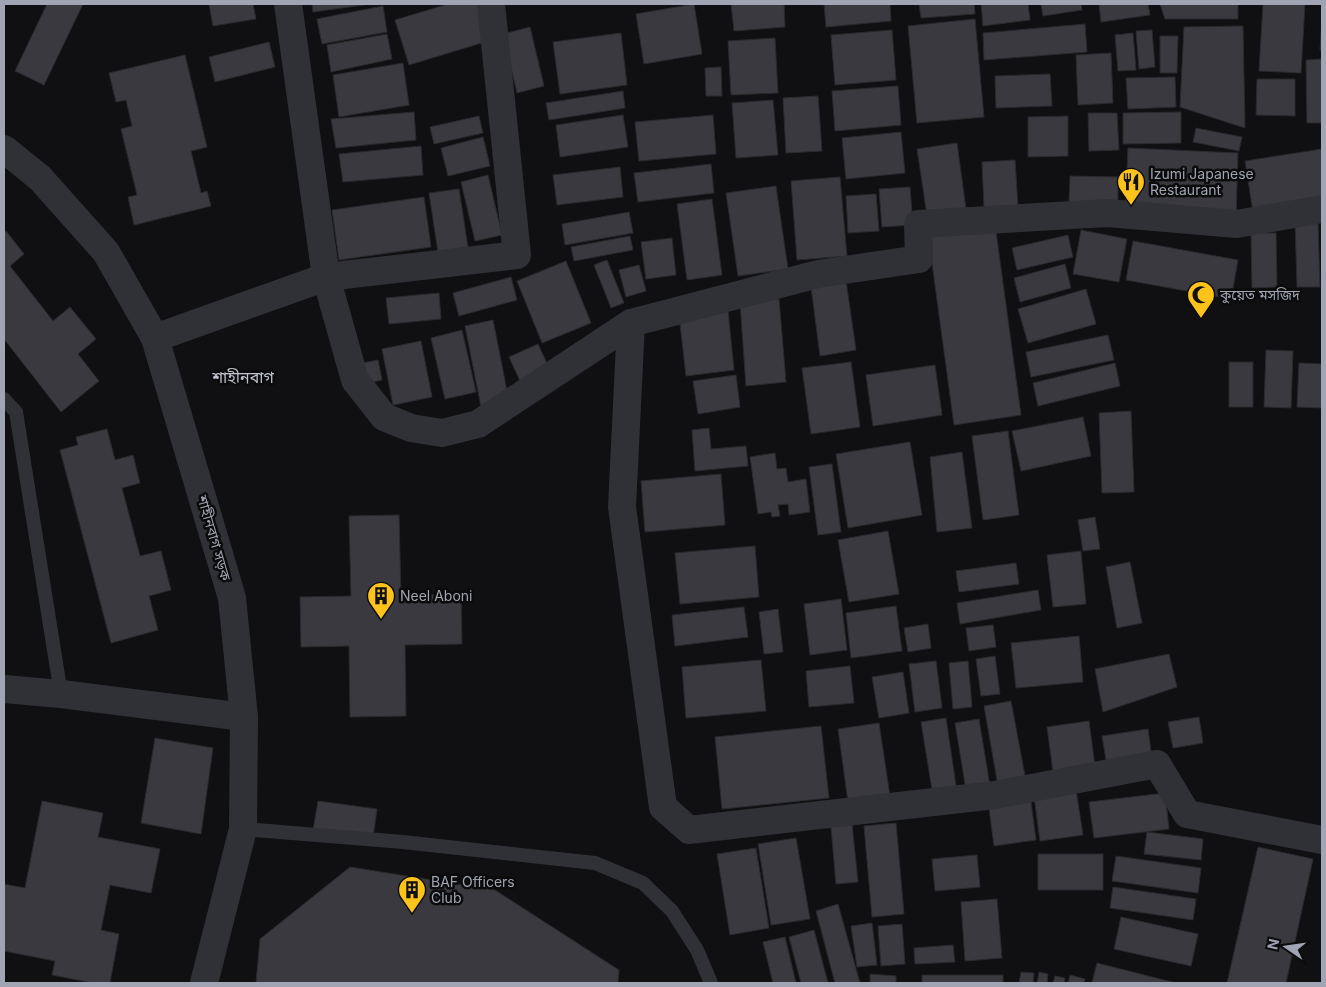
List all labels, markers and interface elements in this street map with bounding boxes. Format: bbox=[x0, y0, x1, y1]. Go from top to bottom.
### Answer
place label: Izumi Japanese Restaurant bbox=[1150, 165, 1254, 198]
restaurant icon: Izumi Japanese Restaurant bbox=[1116, 167, 1146, 206]
mosque icon: কুয়েত মসজিদ bbox=[1186, 280, 1216, 319]
place label: কুয়েত মসজিদ bbox=[1219, 286, 1300, 304]
district label: শাহীনবাগ bbox=[211, 367, 275, 387]
street label: শাহীনবাগ সড়ক bbox=[194, 492, 235, 583]
building icon: Neel Aboni bbox=[366, 581, 396, 620]
place label: Neel Aboni bbox=[400, 587, 473, 604]
place label: BAF Officers Club bbox=[431, 873, 515, 906]
building icon: BAF Officers Club bbox=[397, 875, 427, 914]
north arrow bbox=[1261, 922, 1311, 972]
text: N bbox=[1263, 937, 1282, 951]

